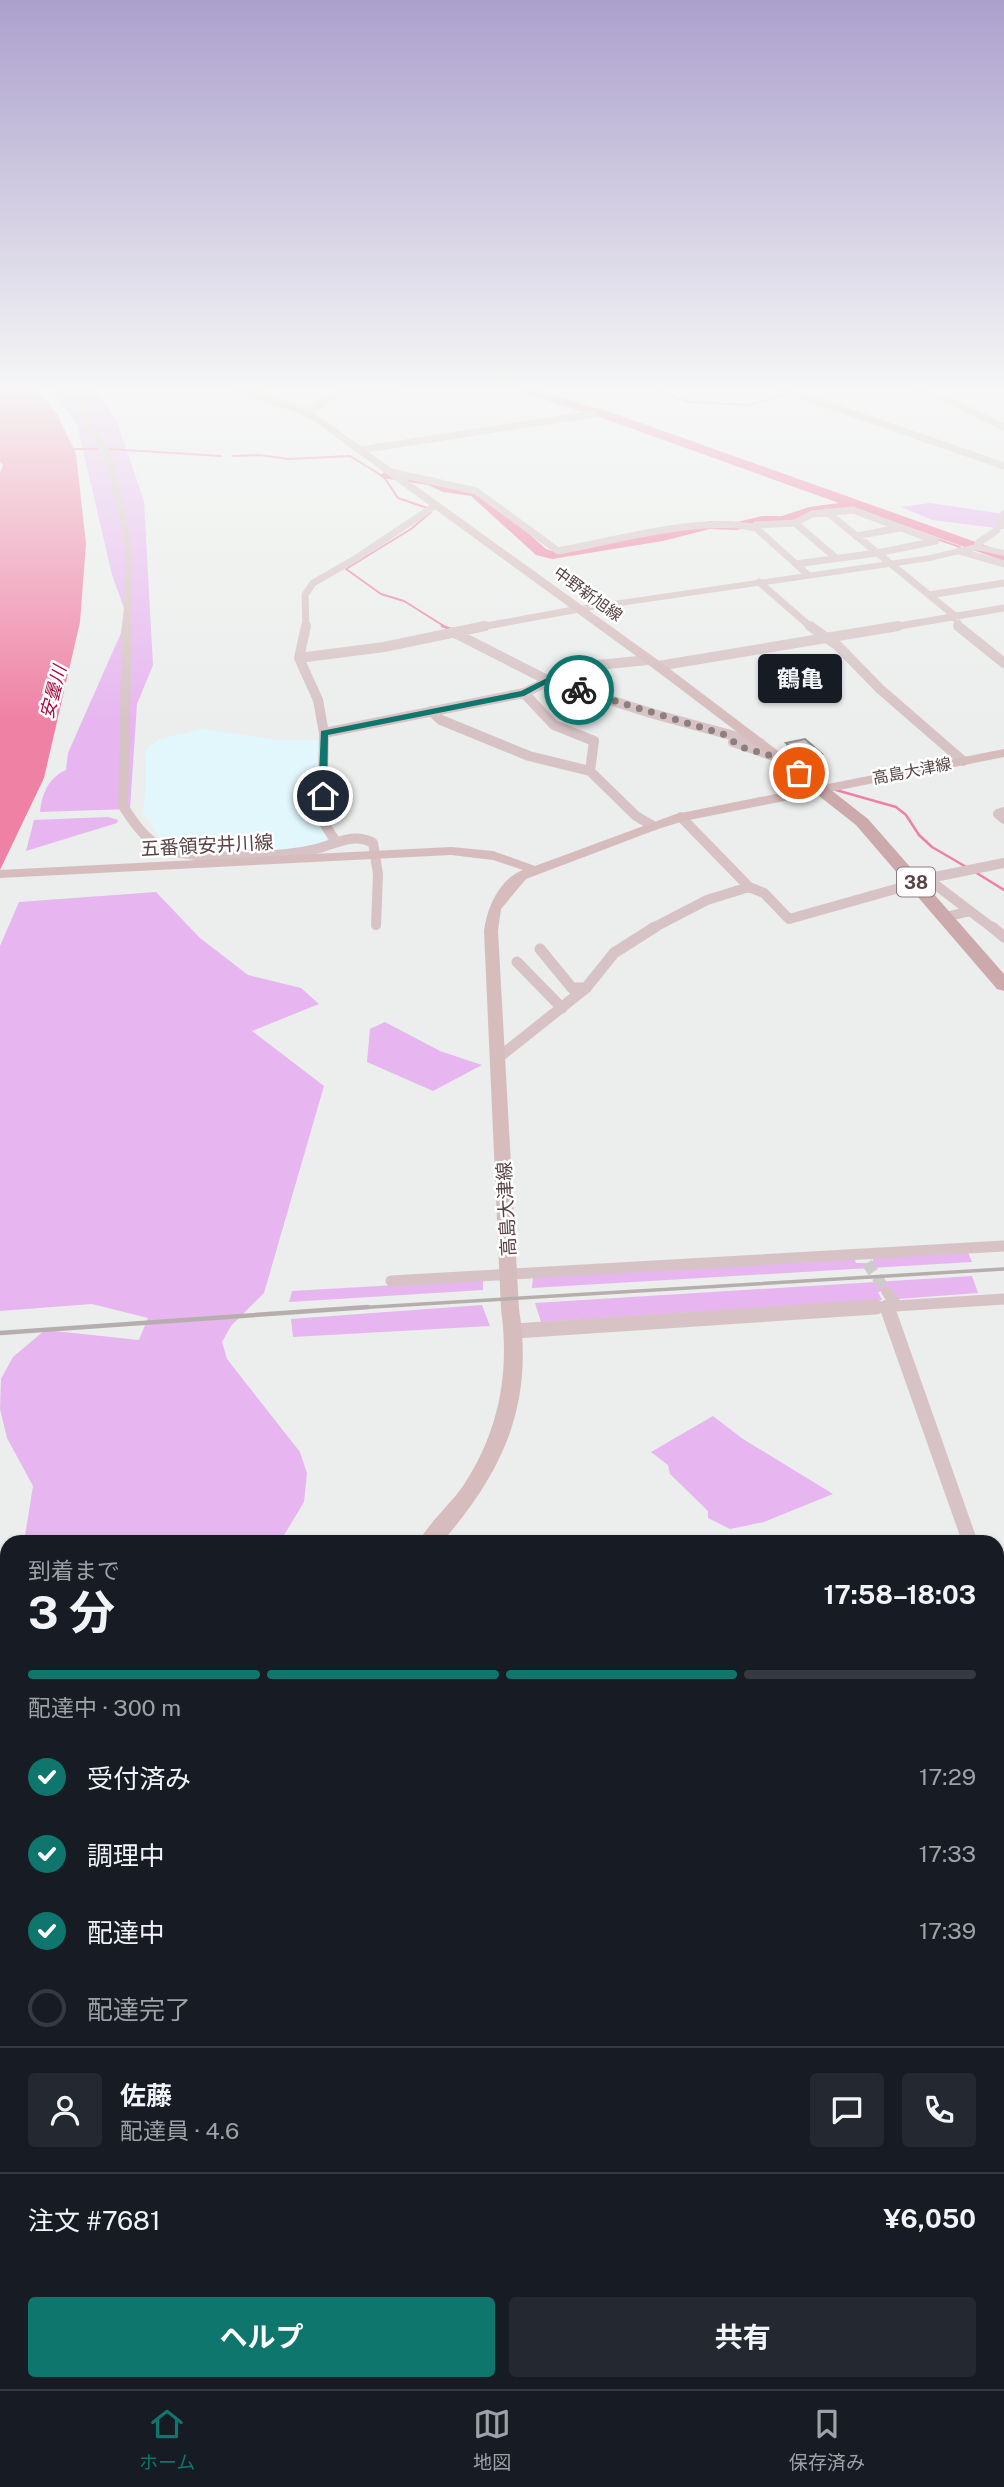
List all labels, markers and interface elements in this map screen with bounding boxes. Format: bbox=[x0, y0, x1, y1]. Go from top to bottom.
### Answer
street label: 中野新旭線 bbox=[550, 563, 626, 625]
callout: 鶴亀 bbox=[757, 654, 841, 703]
courier bbox=[544, 655, 614, 725]
water label: 安曇川 bbox=[36, 661, 71, 721]
text: 鶴亀 bbox=[777, 665, 823, 692]
icon: bike bbox=[560, 671, 598, 709]
pin bbox=[769, 743, 829, 803]
icon: bag bbox=[780, 754, 818, 792]
street label: 高島大津線 bbox=[871, 754, 953, 788]
pin bbox=[293, 766, 353, 826]
icon: home bbox=[304, 777, 342, 815]
street label: 五番領安井川線 bbox=[140, 831, 274, 859]
road number: 38 bbox=[897, 868, 935, 897]
street label: 高島大津線 bbox=[493, 1161, 519, 1257]
text: 到着まで bbox=[28, 1557, 120, 1584]
text: 17:58–18:03 bbox=[823, 1579, 976, 1610]
text: 3 分 bbox=[28, 1585, 115, 1639]
text: 配達中 · 300 m bbox=[28, 1694, 181, 1721]
icon: check bbox=[28, 1758, 66, 1796]
text: 受付済み bbox=[87, 1763, 191, 1794]
text: 17:29 bbox=[919, 1763, 976, 1790]
icon: check bbox=[28, 1835, 66, 1873]
text: 調理中 bbox=[87, 1840, 165, 1871]
text: 17:33 bbox=[919, 1840, 976, 1867]
icon: check bbox=[28, 1912, 66, 1950]
text: 配達中 bbox=[87, 1917, 165, 1948]
text: 17:39 bbox=[919, 1917, 976, 1944]
text: 配達完了 bbox=[87, 1994, 191, 2025]
button: person bbox=[28, 2073, 102, 2147]
button: chat bbox=[810, 2073, 884, 2147]
button: phone bbox=[902, 2073, 976, 2147]
text: 佐藤 bbox=[120, 2080, 172, 2111]
text: 配達員 · 4.6 bbox=[120, 2117, 239, 2144]
text: ¥6,050 bbox=[883, 2203, 976, 2234]
text: 注文 #7681 bbox=[28, 2205, 161, 2236]
button: ヘルプ bbox=[28, 2297, 495, 2377]
button: 共有 bbox=[509, 2297, 976, 2377]
tab: ホーム bbox=[139, 2405, 195, 2474]
tab: 地図 bbox=[473, 2405, 511, 2474]
tab: 保存済み bbox=[789, 2405, 865, 2474]

